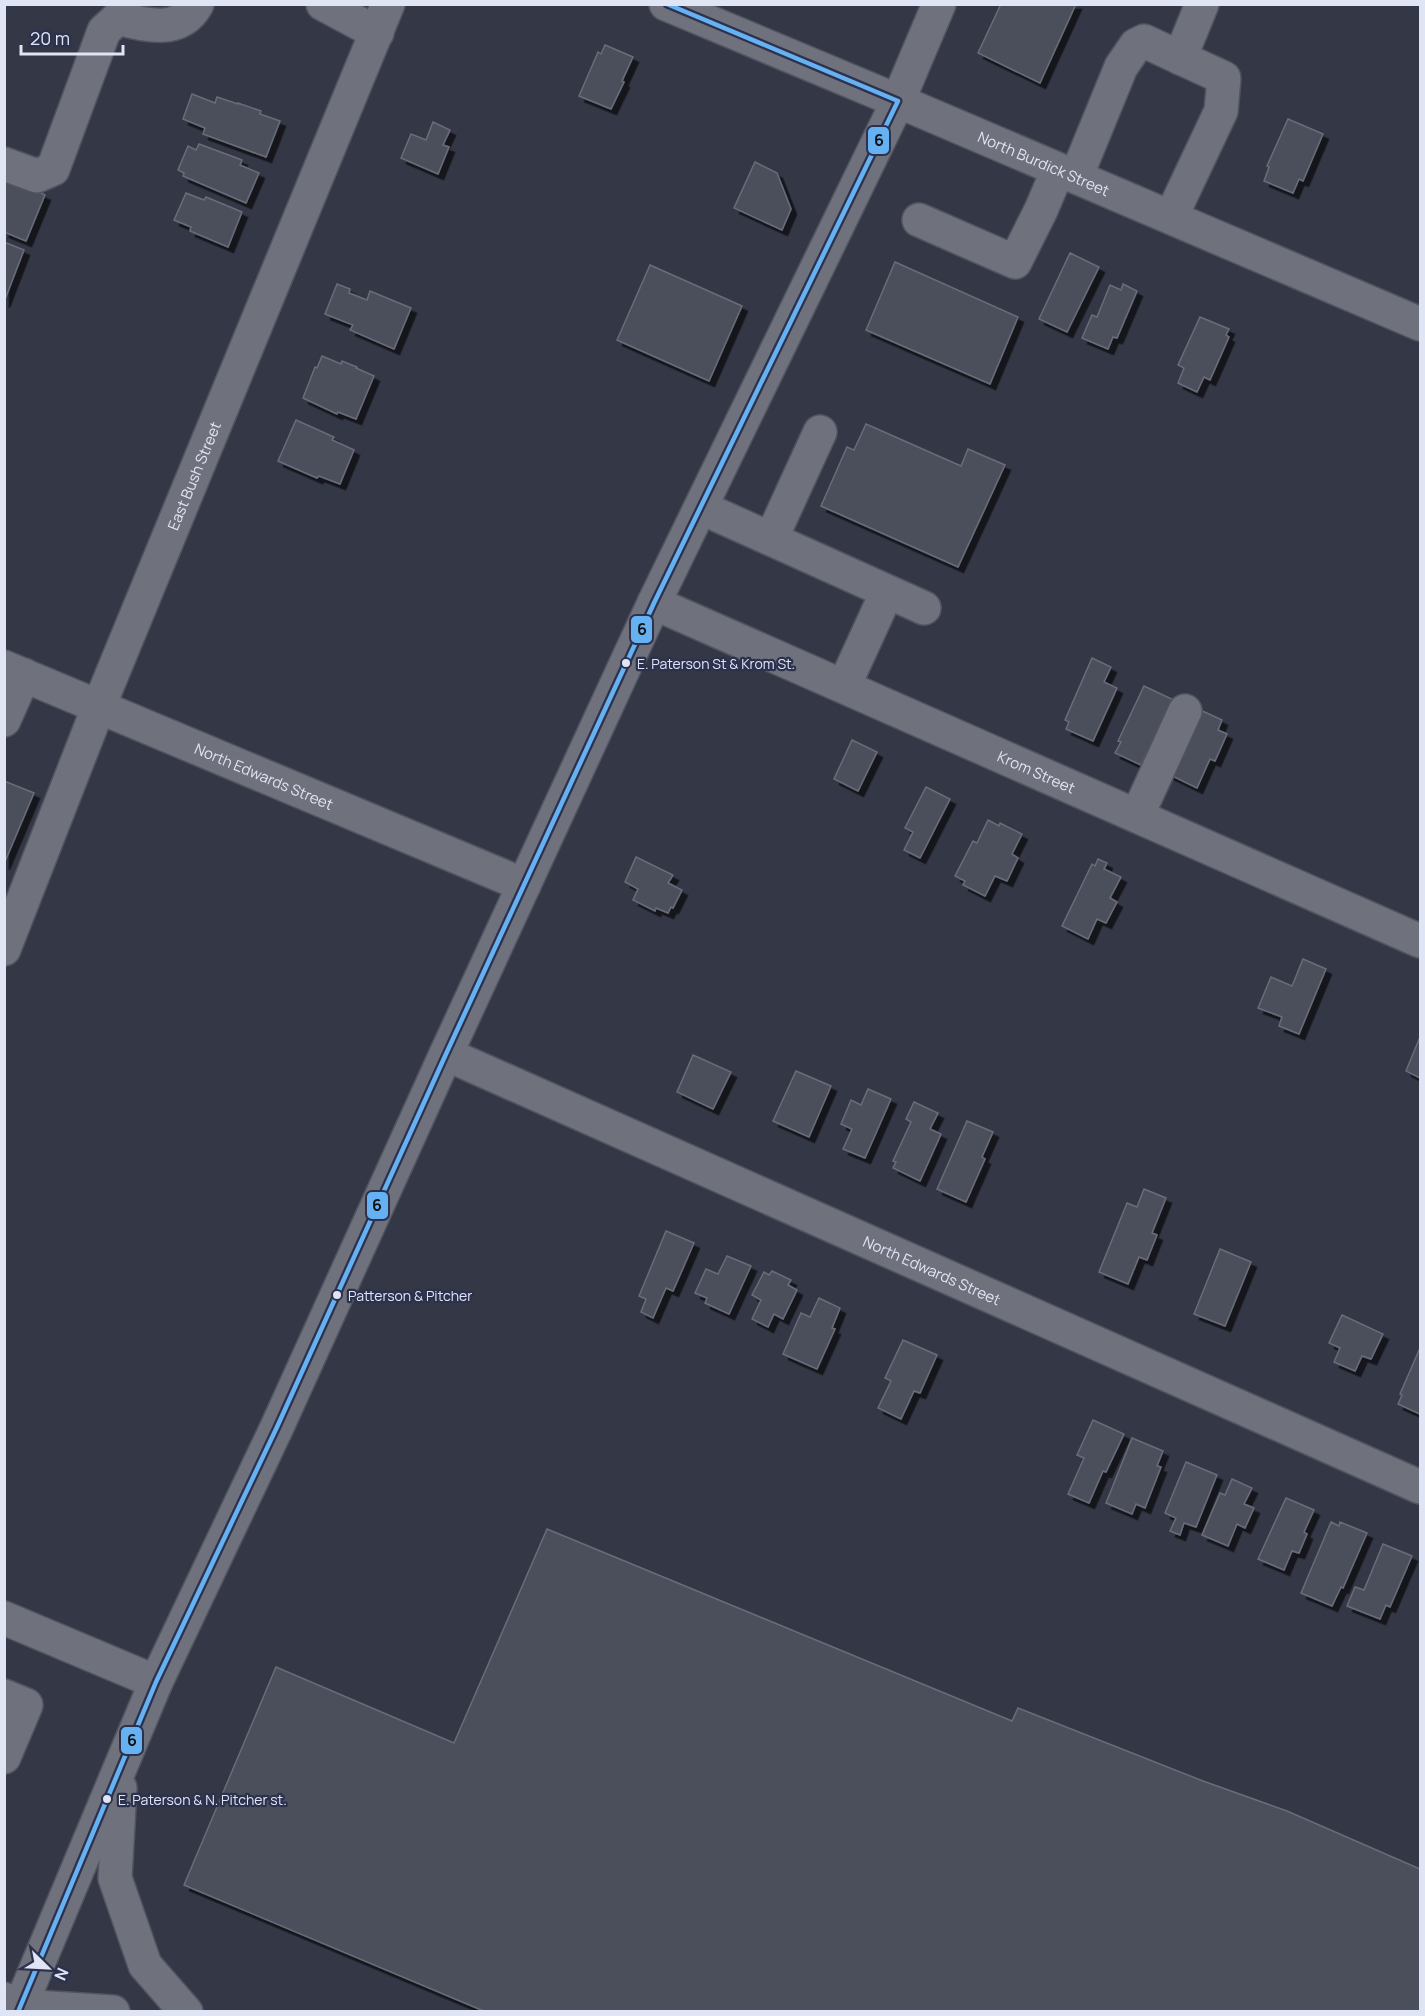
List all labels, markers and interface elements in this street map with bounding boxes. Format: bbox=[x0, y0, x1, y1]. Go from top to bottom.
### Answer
scale bar bbox=[21, 18, 123, 56]
text: 20 m bbox=[30, 26, 70, 50]
line badge: 6 bbox=[867, 126, 890, 155]
street label: North Burdick Street bbox=[975, 126, 1113, 201]
text: 6 bbox=[874, 129, 884, 151]
street label: East Bush Street bbox=[162, 418, 226, 533]
line badge: 6 bbox=[630, 615, 653, 644]
text: 6 bbox=[637, 618, 647, 640]
place label: E. Paterson St & Krom St. bbox=[637, 654, 795, 673]
marker: E. Paterson St & Krom St. bbox=[620, 657, 632, 669]
street label: North Edwards Street bbox=[192, 738, 337, 814]
street label: Krom Street bbox=[994, 745, 1079, 798]
line badge: 6 bbox=[366, 1191, 389, 1220]
text: 6 bbox=[372, 1194, 382, 1216]
street label: North Edwards Street bbox=[860, 1230, 1004, 1310]
place label: Patterson & Pitcher bbox=[348, 1286, 472, 1305]
marker: Patterson & Pitcher bbox=[331, 1289, 343, 1301]
line badge: 6 bbox=[120, 1726, 143, 1755]
text: 6 bbox=[127, 1729, 137, 1751]
place label: E. Paterson & N. Pitcher st. bbox=[118, 1790, 287, 1809]
marker: E. Paterson & N. Pitcher st. bbox=[101, 1793, 113, 1805]
north arrow bbox=[18, 1938, 78, 1998]
text: N bbox=[49, 1964, 74, 1984]

